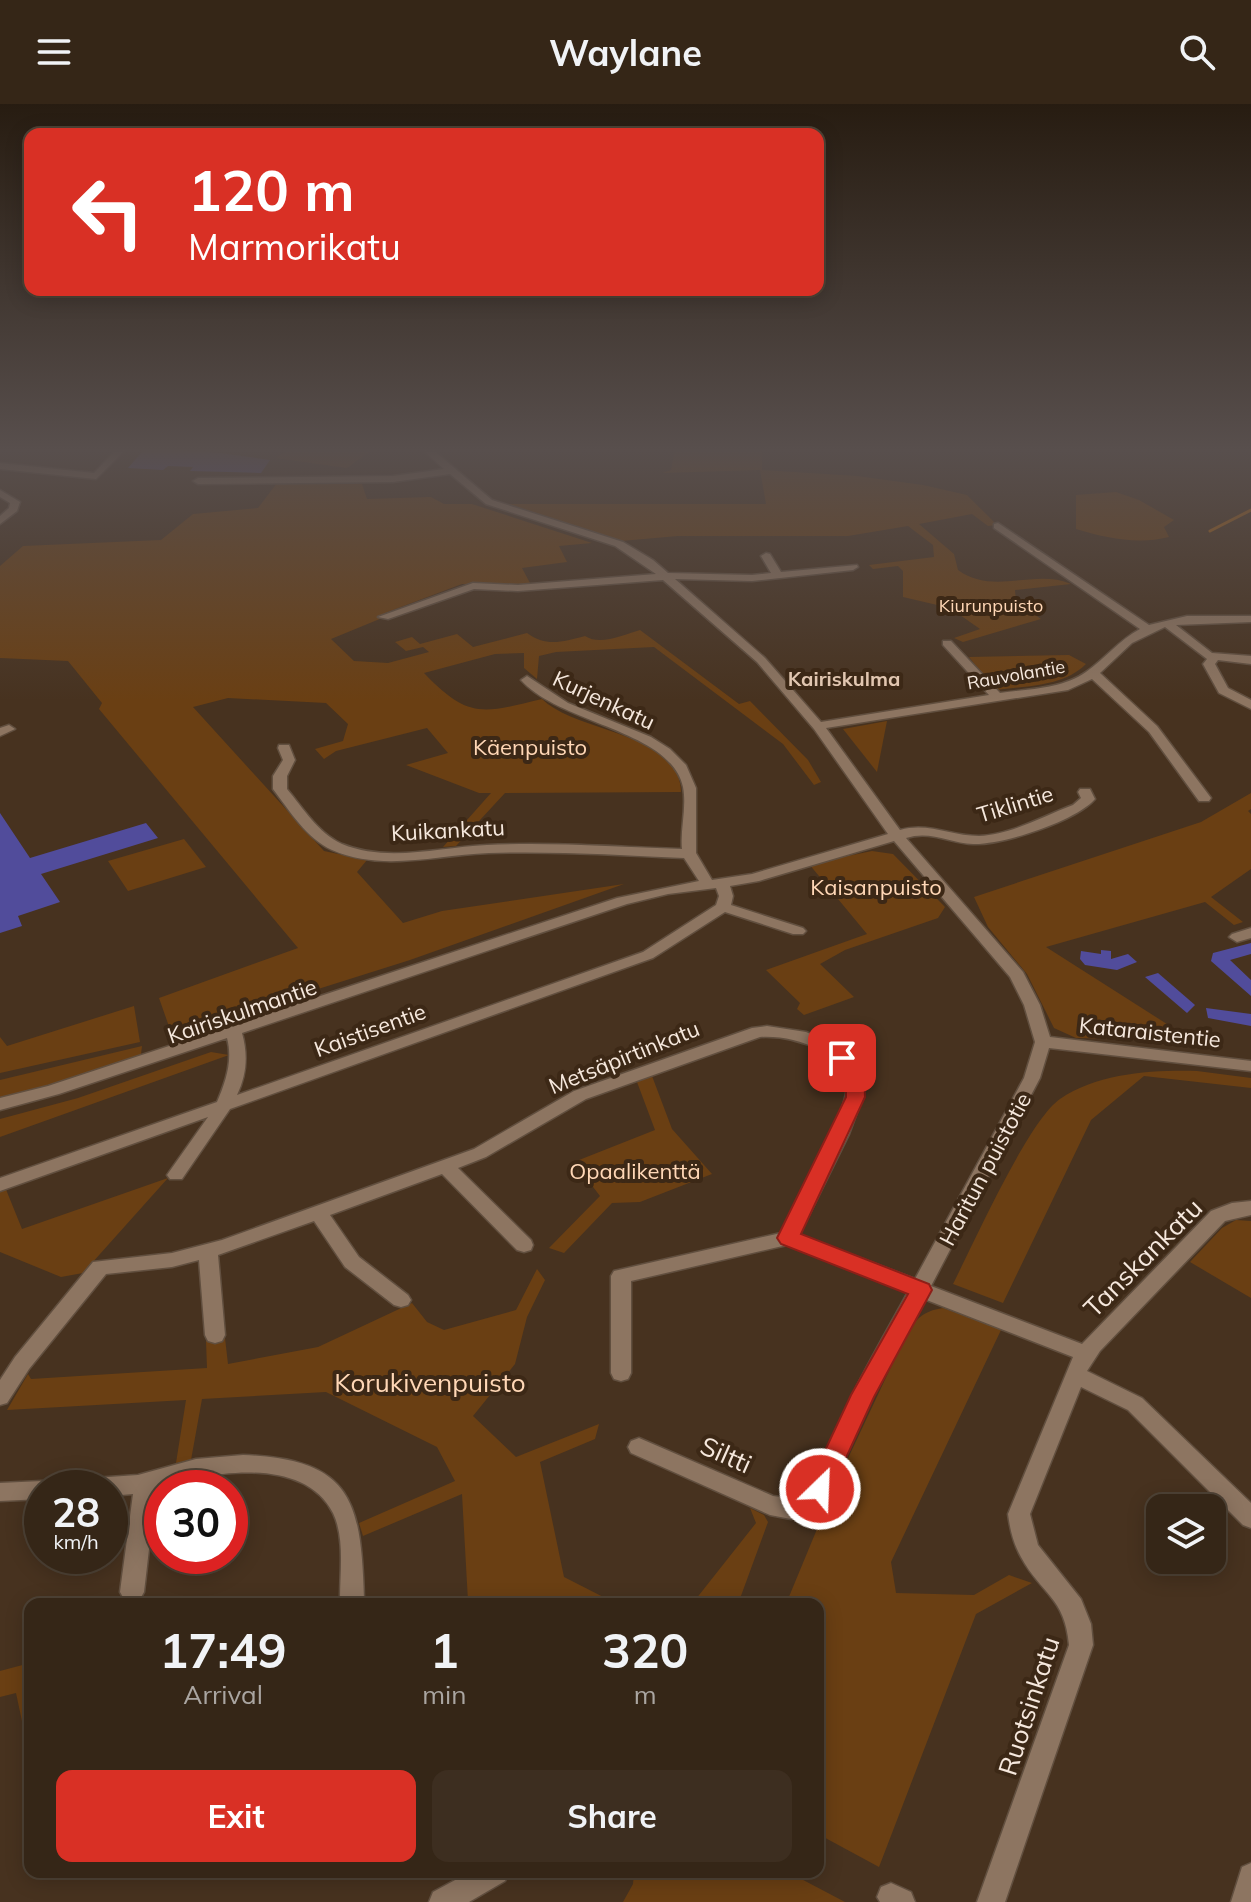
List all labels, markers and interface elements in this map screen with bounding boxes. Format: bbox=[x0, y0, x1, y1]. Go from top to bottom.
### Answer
icon: menu bbox=[32, 30, 76, 74]
text: Waylane bbox=[549, 30, 702, 75]
icon: search bbox=[1175, 30, 1219, 74]
text: 120 m bbox=[188, 155, 355, 225]
icon: left bbox=[56, 160, 160, 264]
text: Marmorikatu bbox=[188, 224, 401, 269]
park label: Kiurunpuisto bbox=[939, 594, 1043, 617]
street label: Rauvolantie bbox=[965, 655, 1067, 694]
street label: Kurjenkatu bbox=[549, 664, 659, 736]
district label: Kairiskulma bbox=[788, 666, 900, 691]
park label: Käenpuisto bbox=[473, 733, 587, 761]
street label: Tiklintie bbox=[974, 779, 1056, 829]
street label: Kuikankatu bbox=[390, 813, 506, 847]
park label: Kaisanpuisto bbox=[810, 873, 942, 901]
street label: Kairiskulmantie bbox=[164, 972, 320, 1050]
street label: Kaistisentie bbox=[310, 997, 430, 1063]
street label: Kataraistentie bbox=[1078, 1011, 1222, 1053]
street label: Metsäpirtinkatu bbox=[544, 1014, 704, 1100]
pin bbox=[808, 1024, 876, 1092]
icon: arrive bbox=[820, 1036, 864, 1080]
street label: Haritun puistotie bbox=[933, 1088, 1037, 1250]
park label: Opaalikenttä bbox=[569, 1157, 701, 1185]
street label: Tanskankatu bbox=[1076, 1191, 1209, 1324]
park label: Korukivenpuisto bbox=[334, 1366, 526, 1399]
street label: Siltti bbox=[695, 1429, 757, 1480]
position arrow bbox=[778, 1447, 862, 1531]
speed limit sign: 30 bbox=[144, 1470, 248, 1574]
text: 28 bbox=[52, 1487, 100, 1537]
map controls bbox=[1146, 1494, 1226, 1574]
button: layers bbox=[1146, 1494, 1226, 1574]
text: km/h bbox=[53, 1529, 99, 1554]
text: 17:49 bbox=[160, 1620, 287, 1680]
text: 1 bbox=[430, 1620, 459, 1680]
text: 320 bbox=[602, 1620, 688, 1680]
street label: Ruotsinkatu bbox=[991, 1632, 1066, 1779]
text: Arrival bbox=[183, 1678, 263, 1711]
text: min bbox=[422, 1678, 466, 1711]
text: m bbox=[634, 1678, 657, 1711]
button: Exit bbox=[56, 1770, 416, 1862]
button: Share bbox=[432, 1770, 792, 1862]

